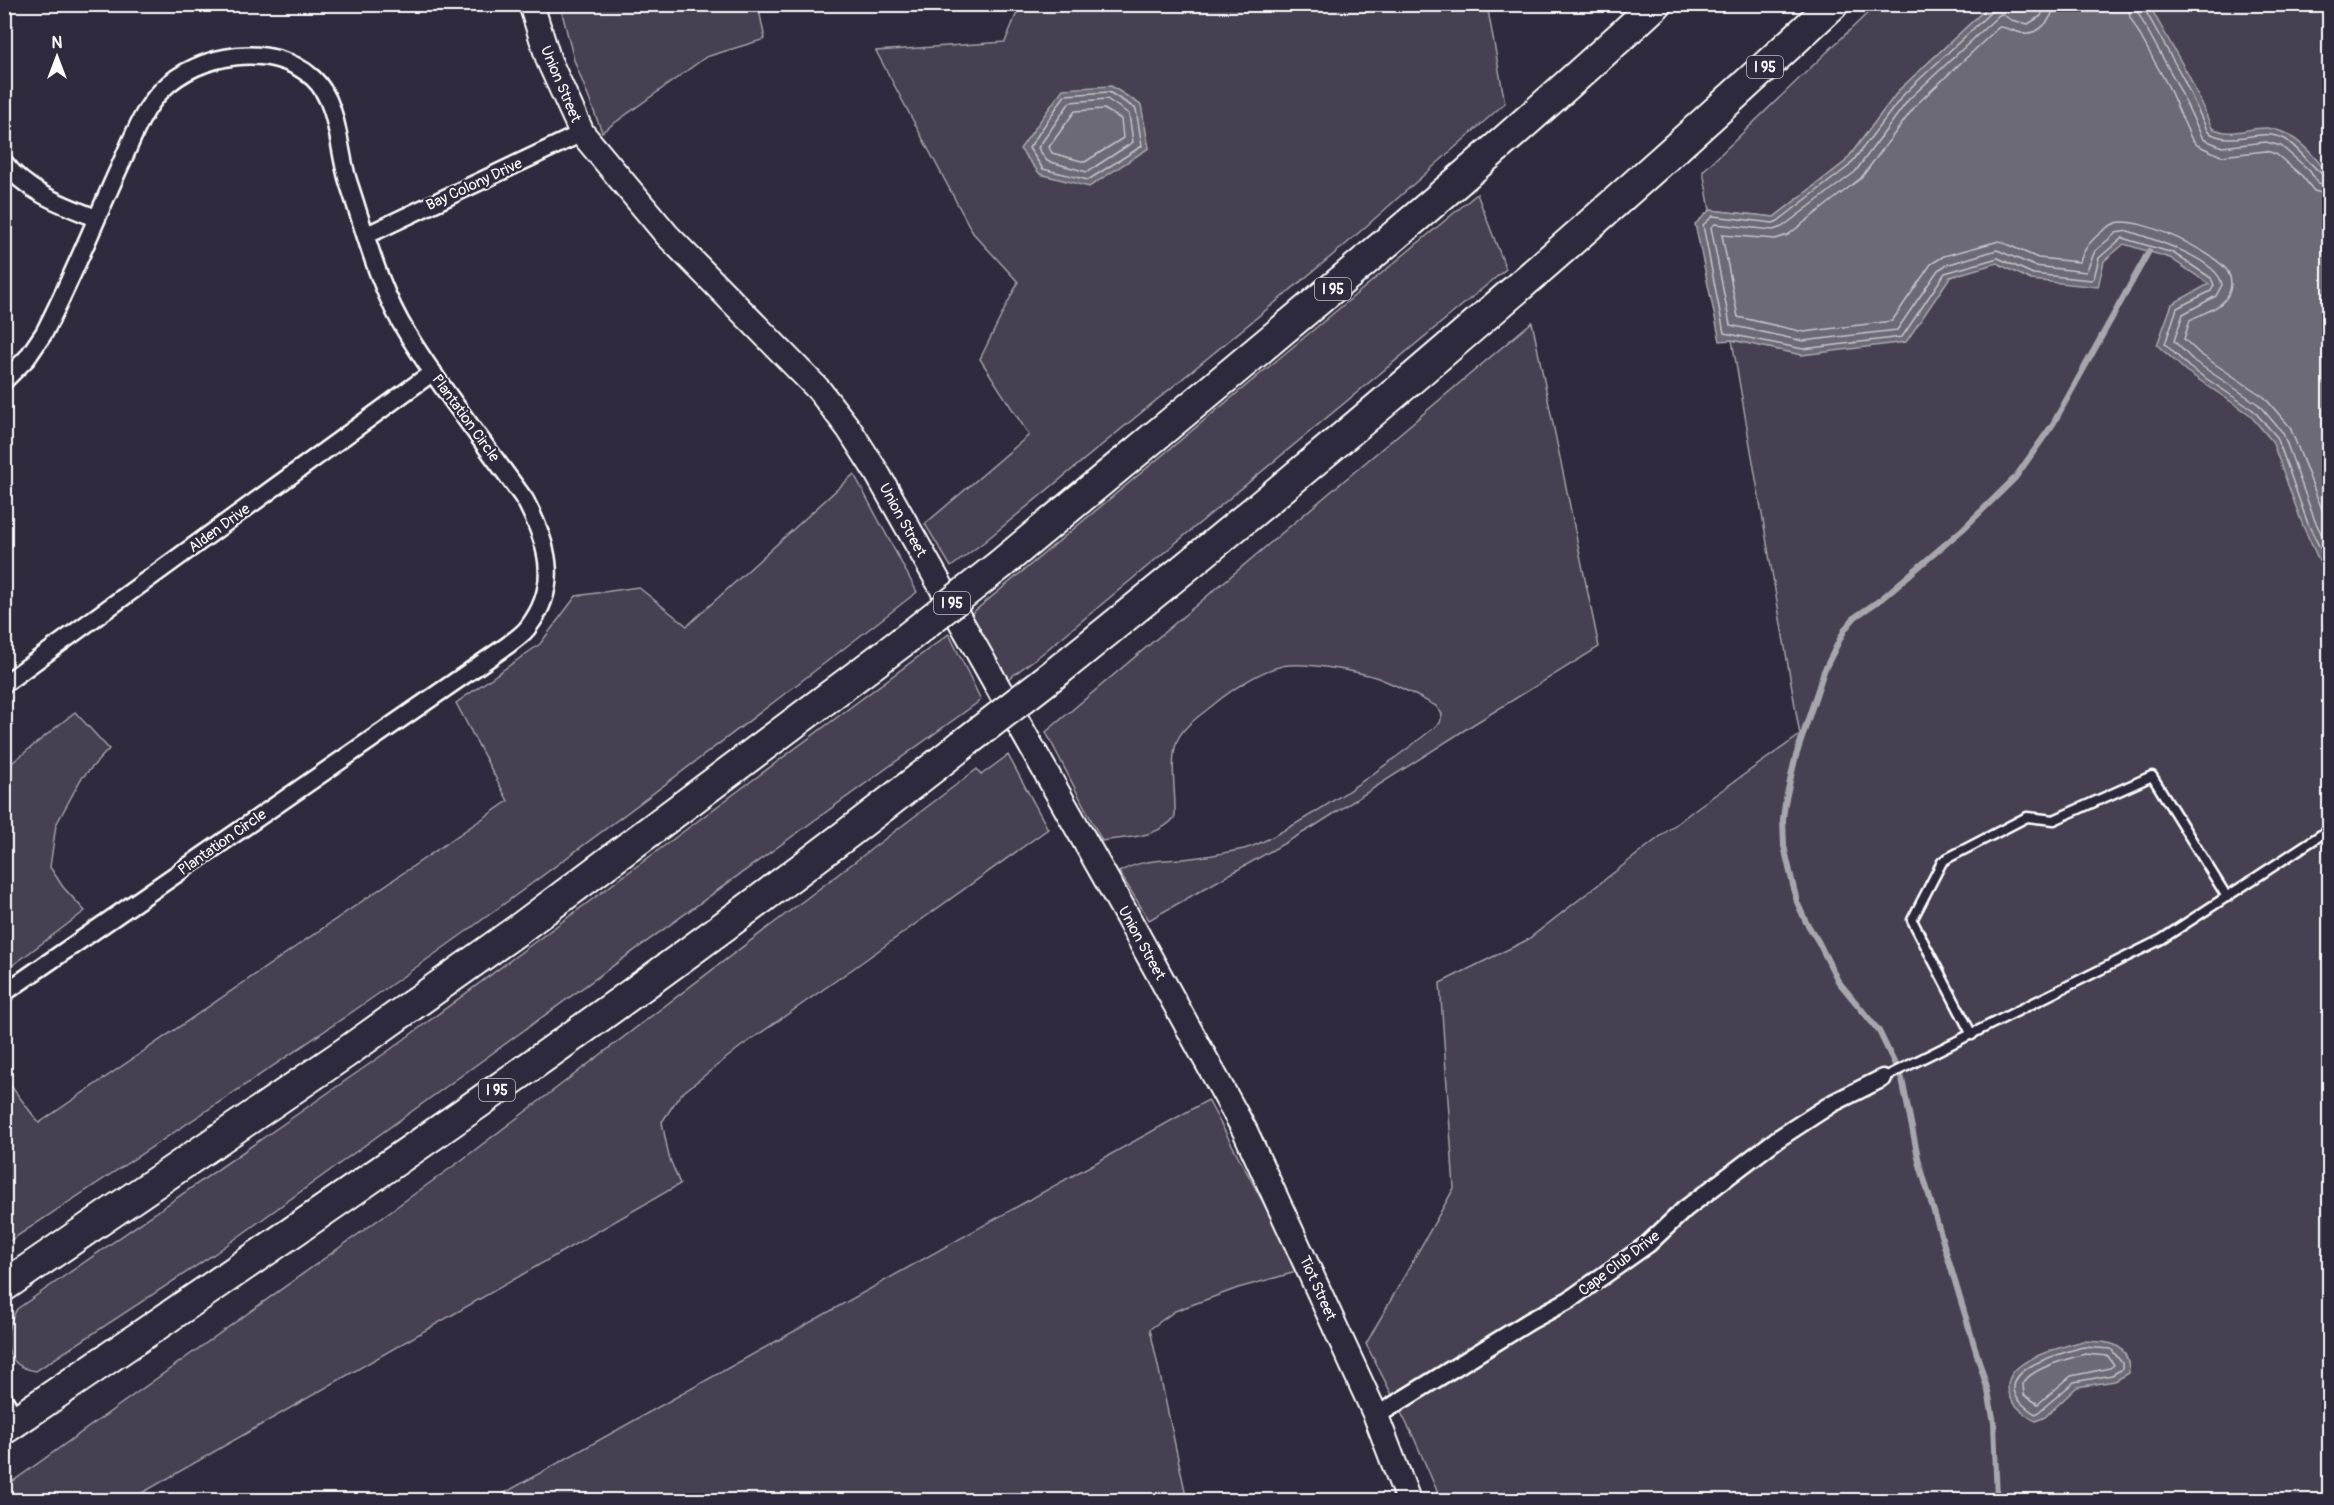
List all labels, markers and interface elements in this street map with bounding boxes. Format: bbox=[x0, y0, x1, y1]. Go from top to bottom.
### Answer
north arrow bbox=[27, 27, 87, 87]
text: N bbox=[52, 33, 63, 53]
street label: Union Street bbox=[536, 43, 586, 126]
road number: I 95 bbox=[1747, 56, 1783, 78]
street label: Bay Colony Drive bbox=[423, 154, 526, 215]
road number: I 95 bbox=[1315, 278, 1351, 300]
street label: Plantation Circle bbox=[427, 371, 504, 466]
street label: Union Street bbox=[875, 480, 931, 561]
street label: Alden Drive bbox=[185, 499, 254, 557]
road number: I 95 bbox=[934, 592, 970, 614]
street label: Plantation Circle bbox=[174, 805, 271, 880]
street label: Union Street bbox=[1114, 903, 1170, 984]
road number: I 95 bbox=[479, 1079, 515, 1101]
street label: Cape Club Drive bbox=[1575, 1226, 1664, 1300]
street label: Tiot Street bbox=[1295, 1253, 1341, 1324]

